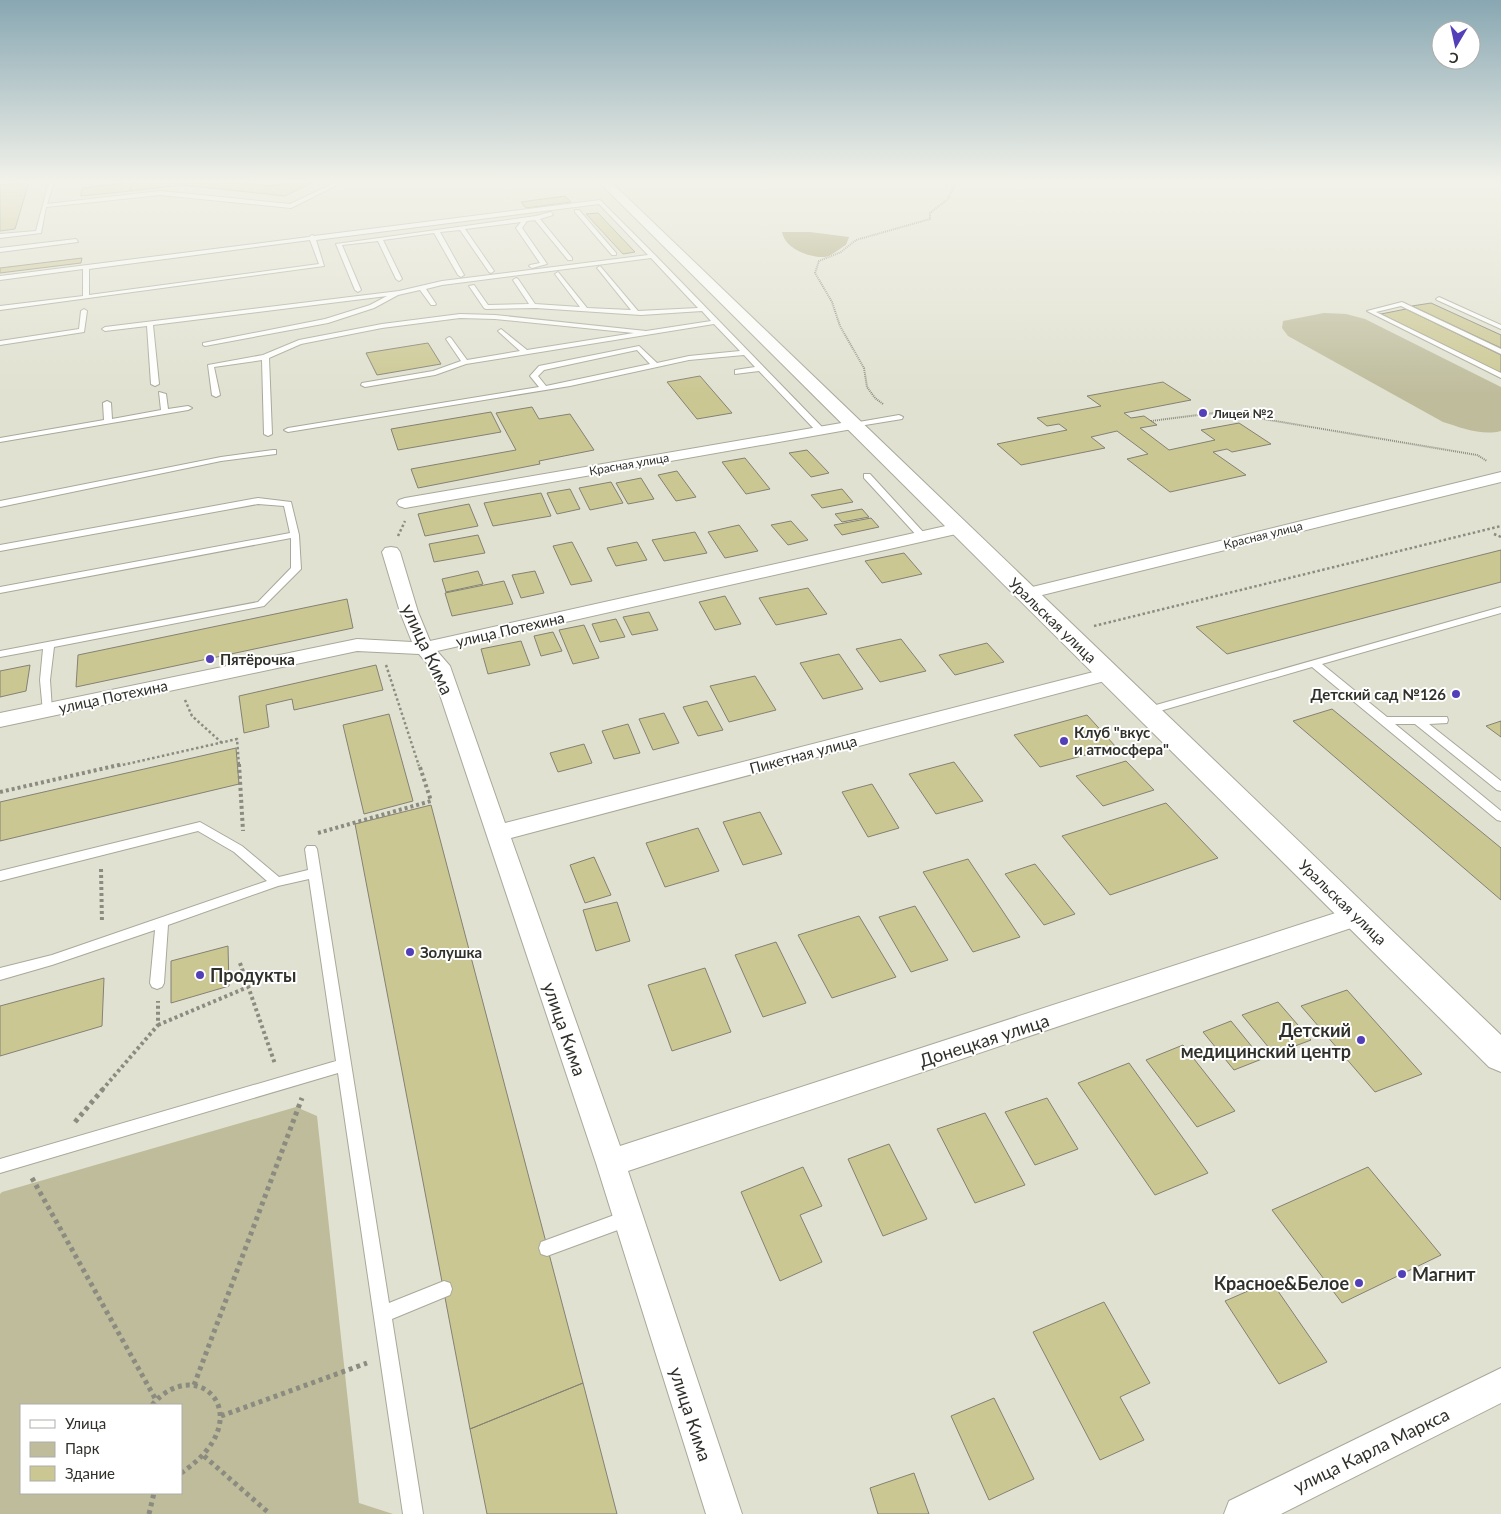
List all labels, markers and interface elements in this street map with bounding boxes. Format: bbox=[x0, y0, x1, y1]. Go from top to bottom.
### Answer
north arrow bbox=[1431, 20, 1481, 70]
text: С bbox=[1447, 49, 1460, 67]
place label: Лицей №2 bbox=[1212, 406, 1274, 421]
marker: Лицей №2 bbox=[1197, 407, 1209, 419]
street label: Красная улица bbox=[588, 450, 670, 478]
street label: Красная улица bbox=[1222, 518, 1304, 552]
street label: Уральская улица bbox=[1005, 574, 1101, 666]
street label: улица Кима bbox=[397, 600, 459, 698]
street label: улица Потехина bbox=[454, 608, 566, 650]
place label: Пятёрочка bbox=[220, 650, 295, 668]
marker: Пятёрочка bbox=[204, 653, 216, 665]
street label: улица Потехина bbox=[57, 676, 169, 716]
place label: Детский сад №126 bbox=[1311, 685, 1446, 703]
marker: Детский сад №126 bbox=[1450, 688, 1462, 700]
place label: Клуб "вкус и атмосфера" bbox=[1074, 723, 1169, 758]
street label: Пикетная улица bbox=[747, 731, 859, 777]
marker: Клуб "вкус и атмосфера" bbox=[1058, 735, 1070, 747]
street label: Уральская улица bbox=[1295, 856, 1391, 948]
place label: Золушка bbox=[420, 943, 482, 961]
marker: Золушка bbox=[404, 946, 416, 958]
place label: Продукты bbox=[210, 964, 296, 986]
marker: Продукты bbox=[194, 969, 206, 981]
street label: улица Кима bbox=[539, 979, 591, 1079]
street label: Донецкая улица bbox=[916, 1009, 1052, 1071]
place label: Детский медицинский центр bbox=[1181, 1019, 1351, 1062]
marker: Детский медицинский центр bbox=[1355, 1034, 1367, 1046]
place label: Магнит bbox=[1412, 1263, 1476, 1285]
marker: Магнит bbox=[1396, 1268, 1408, 1280]
place label: Красное&Белое bbox=[1214, 1272, 1349, 1294]
marker: Красное&Белое bbox=[1353, 1277, 1365, 1289]
street label: улица Кима bbox=[665, 1364, 717, 1464]
street label: улица Карла Маркса bbox=[1290, 1403, 1452, 1497]
legend bbox=[20, 1404, 182, 1494]
text: Улица bbox=[65, 1414, 106, 1432]
text: Парк bbox=[65, 1439, 100, 1457]
text: Здание bbox=[65, 1464, 115, 1482]

